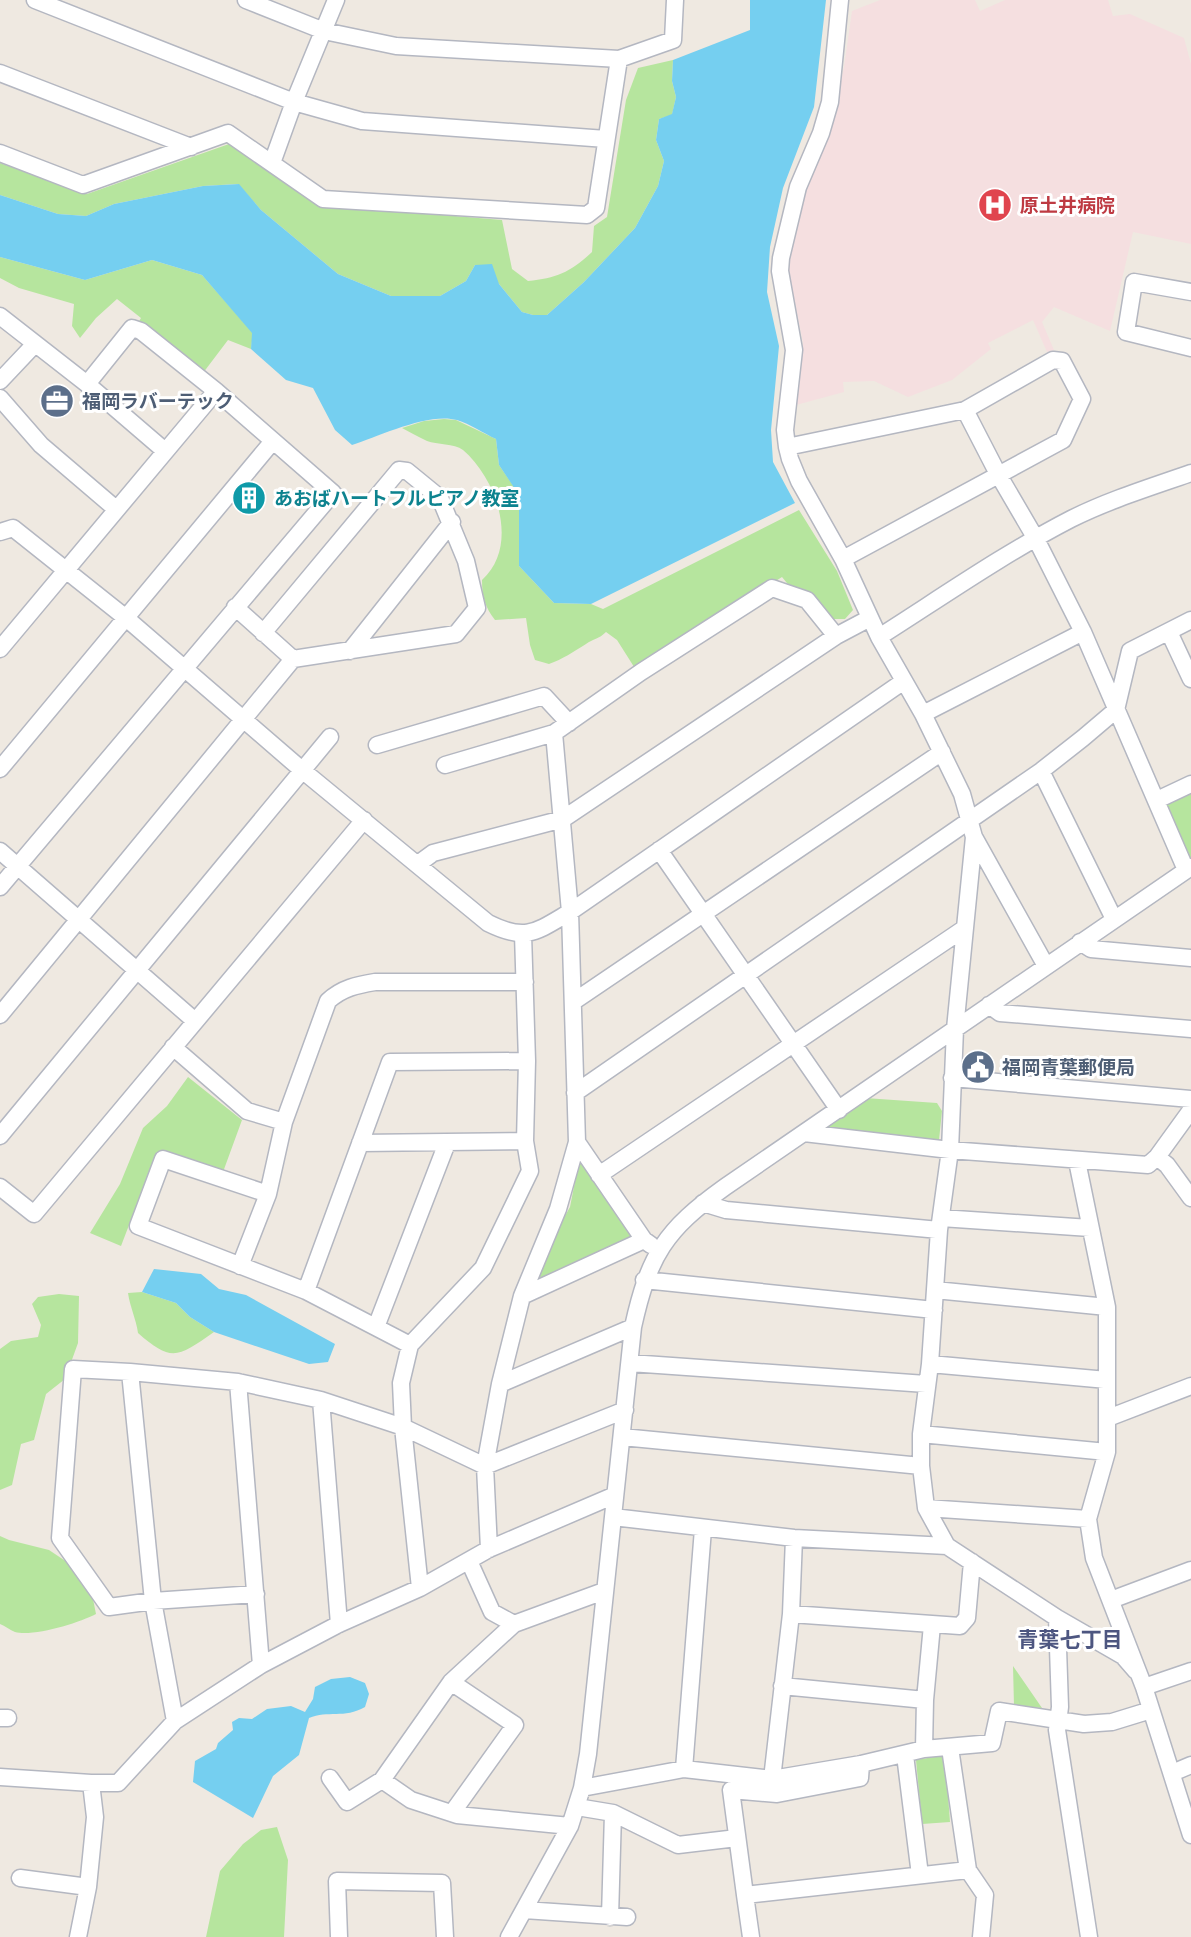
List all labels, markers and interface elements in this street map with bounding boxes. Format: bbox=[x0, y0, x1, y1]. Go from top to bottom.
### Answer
hospital icon: 原土井病院 bbox=[976, 186, 1014, 224]
place label: 原土井病院 bbox=[1020, 193, 1115, 217]
office icon: 福岡ラバーテック bbox=[38, 382, 76, 420]
place label: 福岡ラバーテック bbox=[82, 389, 234, 413]
building icon: あおばハートフルピアノ教室 bbox=[230, 479, 268, 517]
place label: あおばハートフルピアノ教室 bbox=[274, 486, 519, 510]
public building icon: 福岡青葉郵便局 bbox=[959, 1048, 997, 1086]
place label: 福岡青葉郵便局 bbox=[1002, 1055, 1135, 1079]
district label: 青葉七丁目 bbox=[1018, 1626, 1123, 1653]

